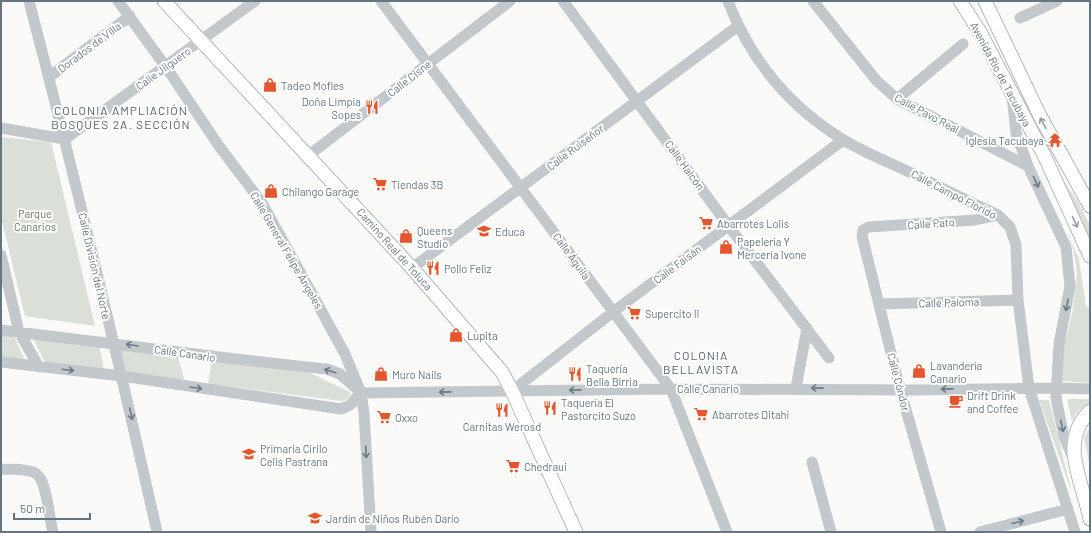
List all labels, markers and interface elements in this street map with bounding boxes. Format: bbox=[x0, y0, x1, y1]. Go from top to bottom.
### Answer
street label: Dorados de Villa bbox=[55, 19, 123, 75]
street label: Avenida Río de Tacubaya bbox=[968, 19, 1034, 129]
street label: Calle Jilguero bbox=[133, 44, 193, 92]
street label: Calle Cisne bbox=[385, 57, 434, 99]
shop icon: Tadeo Mofles bbox=[262, 77, 278, 93]
place label: Tadeo Mofles bbox=[281, 79, 344, 92]
street label: Calle Pavo Real bbox=[892, 91, 962, 135]
place label: Doña Limpia Sopes bbox=[302, 95, 361, 121]
restaurant icon: Doña Limpia Sopes bbox=[364, 99, 380, 115]
district label: COLONIA AMPLIACIÓN BOSQUES 2A. SECCIÓN bbox=[51, 103, 191, 131]
one-way arrow bbox=[1039, 118, 1047, 130]
street label: Calle Ruiseñor bbox=[544, 121, 606, 173]
temple icon: Iglesia Tacubaya bbox=[1047, 132, 1063, 148]
place label: Iglesia Tacubaya bbox=[966, 134, 1044, 147]
street label: Calle Halcón bbox=[663, 138, 707, 192]
street label: Calle Campo Florido bbox=[909, 167, 999, 221]
supermarket icon: Tiendas 3B bbox=[372, 176, 388, 192]
one-way arrow bbox=[1033, 176, 1040, 188]
place label: Tiendas 3B bbox=[391, 178, 443, 191]
shop icon: Chilango Garage bbox=[263, 183, 279, 199]
place label: Chilango Garage bbox=[282, 185, 359, 198]
street label: Calle General Felipe Ángeles bbox=[248, 189, 326, 311]
street label: Camino Real de Toluca bbox=[355, 205, 435, 293]
park label: Parque Canarios bbox=[14, 207, 56, 233]
street label: Calle División del Norte bbox=[76, 211, 114, 321]
supermarket icon: Abarrotes Lolis bbox=[698, 215, 714, 231]
street label: Calle Pato bbox=[907, 215, 955, 231]
one-way arrow bbox=[1072, 215, 1079, 227]
place label: Abarrotes Lolis bbox=[717, 217, 789, 230]
school or university icon: Educa bbox=[476, 223, 492, 239]
place label: Queens Studio bbox=[417, 224, 452, 250]
place label: Educa bbox=[495, 225, 525, 238]
shop icon: Queens Studio bbox=[398, 228, 414, 244]
street label: Calle Águila bbox=[551, 230, 593, 282]
place label: Papelería Y Merceria Ivone bbox=[737, 235, 807, 261]
shop icon: Papelería Y Merceria Ivone bbox=[718, 239, 734, 255]
street label: Calle Faisán bbox=[651, 242, 704, 286]
restaurant icon: Pollo Feliz bbox=[425, 260, 441, 276]
place label: Pollo Feliz bbox=[444, 262, 492, 275]
street label: Calle Paloma bbox=[918, 294, 980, 310]
one-way arrow bbox=[1062, 298, 1070, 311]
supermarket icon: Supercito II bbox=[626, 305, 642, 321]
place label: Supercito II bbox=[645, 307, 699, 320]
shop icon: Lupita bbox=[448, 327, 464, 343]
place label: Lupita bbox=[467, 329, 498, 342]
one-way arrow bbox=[126, 341, 139, 349]
street label: Calle Canario bbox=[153, 342, 217, 364]
district label: COLONIA BELLAVISTA bbox=[663, 348, 739, 376]
street label: Calle Cóndor bbox=[885, 351, 913, 413]
place label: Lavandería Canario bbox=[930, 359, 982, 385]
place label: Taquería Bella Birria bbox=[586, 362, 638, 388]
shop icon: Lavandería Canario bbox=[911, 363, 927, 379]
one-way arrow bbox=[61, 366, 74, 374]
one-way arrow bbox=[324, 366, 336, 374]
shop icon: Muro Nails bbox=[373, 366, 389, 382]
restaurant icon: Taquería Bella Birria bbox=[567, 366, 583, 382]
place label: Muro Nails bbox=[392, 368, 442, 381]
street label: Calle Canario bbox=[677, 382, 739, 395]
one-way arrow bbox=[189, 384, 202, 392]
one-way arrow bbox=[811, 384, 824, 392]
one-way arrow bbox=[941, 385, 954, 393]
one-way arrow bbox=[569, 386, 582, 394]
one-way arrow bbox=[439, 388, 452, 396]
place label: Drift Drink and Coffee bbox=[967, 389, 1018, 415]
cafe icon: Drift Drink and Coffee bbox=[948, 393, 964, 409]
place label: Taquería El Pastorcito Suzo bbox=[561, 396, 636, 422]
restaurant icon: Taquería El Pastorcito Suzo bbox=[542, 400, 558, 416]
restaurant icon: Carnitas Werosd bbox=[494, 402, 510, 418]
supermarket icon: Abarrotes Ditahi bbox=[693, 406, 709, 422]
one-way arrow bbox=[127, 408, 135, 421]
place label: Abarrotes Ditahi bbox=[712, 408, 789, 421]
supermarket icon: Oxxo bbox=[376, 409, 392, 425]
place label: Oxxo bbox=[395, 411, 418, 424]
one-way arrow bbox=[1058, 419, 1066, 432]
place label: Carnitas Werosd bbox=[463, 420, 541, 433]
place label: Primaria Cirilo Celis Pastrana bbox=[260, 442, 328, 468]
one-way arrow bbox=[363, 445, 370, 458]
school or university icon: Primaria Cirilo Celis Pastrana bbox=[241, 446, 257, 462]
supermarket icon: Chedraui bbox=[505, 458, 521, 474]
place label: Chedraui bbox=[524, 460, 567, 473]
scale bar bbox=[14, 495, 90, 521]
text: 50 m bbox=[20, 501, 45, 515]
school or university icon: Jardín de Niños Rubén Darío bbox=[307, 510, 323, 526]
place label: Jardín de Niños Rubén Darío bbox=[326, 512, 459, 525]
one-way arrow bbox=[1011, 518, 1024, 525]

